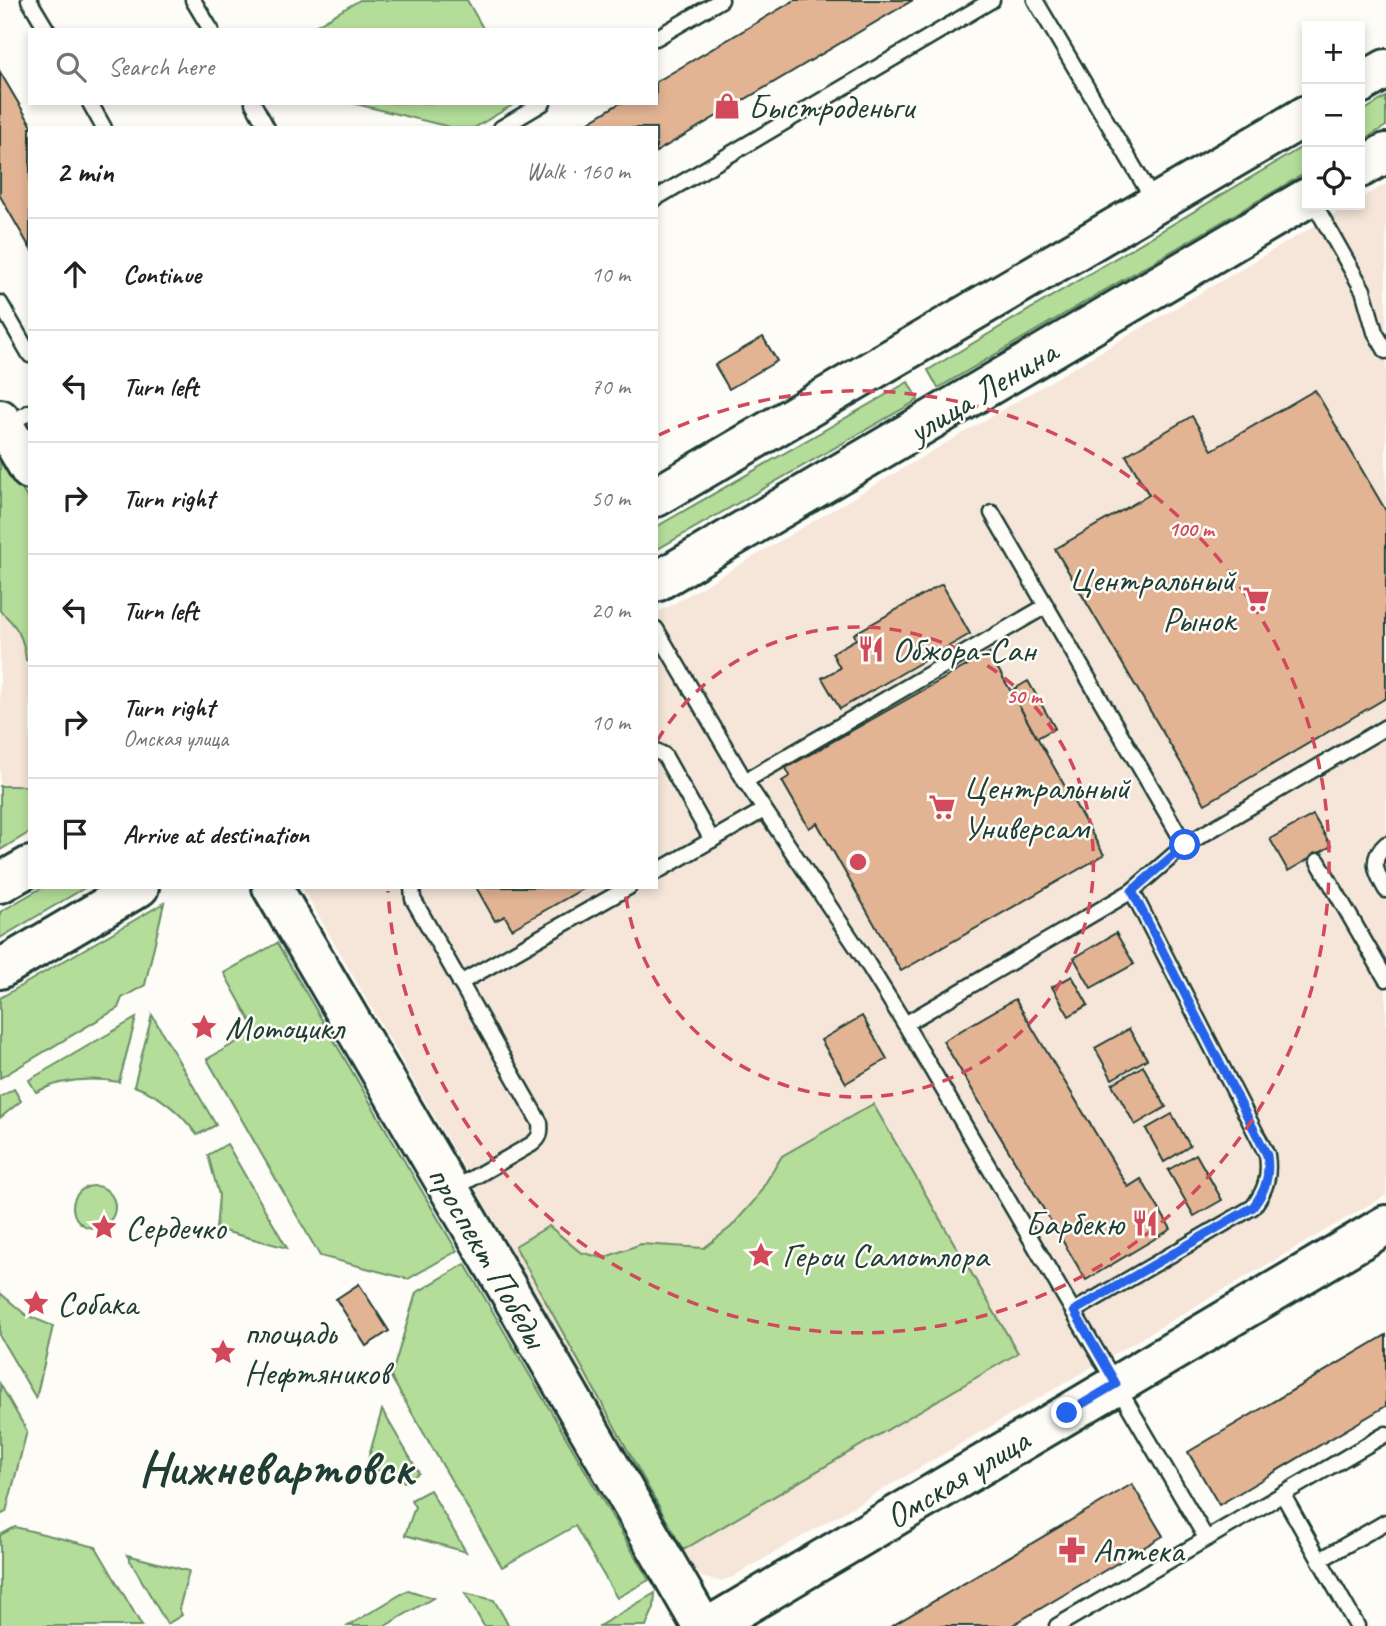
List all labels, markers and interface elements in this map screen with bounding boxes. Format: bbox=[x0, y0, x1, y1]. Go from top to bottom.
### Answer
map controls bbox=[1302, 21, 1365, 210]
button: + bbox=[1302, 21, 1365, 84]
search box bbox=[28, 28, 658, 105]
icon: search bbox=[52, 48, 90, 86]
text: Search here bbox=[108, 50, 214, 83]
place label: Быстроденьги bbox=[748, 84, 917, 129]
button: − bbox=[1302, 84, 1365, 147]
shop icon: Быстроденьги bbox=[712, 91, 742, 121]
button: locate bbox=[1302, 147, 1365, 210]
text: 2 min bbox=[56, 153, 113, 191]
text: Walk · 160 m bbox=[526, 157, 630, 186]
icon: ahead bbox=[56, 255, 94, 293]
text: Continue bbox=[123, 258, 201, 291]
text: 10 m bbox=[591, 260, 630, 289]
street label: улица Ленина bbox=[898, 328, 1067, 455]
icon: left bbox=[56, 367, 94, 405]
text: Turn left bbox=[123, 370, 198, 403]
text: 70 m bbox=[591, 372, 630, 401]
icon: right bbox=[56, 479, 94, 517]
text: Turn right bbox=[123, 482, 214, 515]
text: 50 m bbox=[591, 484, 630, 513]
text: 100 m bbox=[1168, 516, 1216, 542]
place label: Центральный Рынок bbox=[1068, 557, 1238, 642]
supermarket icon: Центральный Рынок bbox=[1241, 584, 1271, 614]
icon: left bbox=[56, 591, 94, 629]
text: Turn left bbox=[123, 594, 198, 627]
text: 20 m bbox=[591, 596, 630, 625]
place label: Обжора-Сан bbox=[892, 627, 1038, 672]
restaurant icon: Обжора-Сан bbox=[856, 634, 886, 664]
text: 50 m bbox=[1006, 683, 1044, 709]
text: Turn right bbox=[123, 691, 214, 724]
icon: right bbox=[56, 703, 94, 741]
text: 10 m bbox=[591, 708, 630, 737]
text: Омская улица bbox=[123, 724, 228, 753]
place label: Центральный Универсам bbox=[963, 765, 1132, 850]
supermarket icon: Центральный Универсам bbox=[927, 792, 957, 822]
icon: arrive bbox=[56, 815, 94, 853]
text: Arrive at destination bbox=[123, 818, 309, 851]
route start bbox=[1169, 829, 1200, 860]
centre of rings bbox=[846, 850, 870, 874]
place label: Мотоцикл bbox=[225, 1005, 346, 1050]
place icon: Мотоцикл bbox=[189, 1012, 219, 1042]
street label: проспект Победы bbox=[417, 1157, 559, 1358]
place label: Барбекю bbox=[1025, 1201, 1127, 1246]
place label: Сердечко bbox=[125, 1205, 227, 1250]
restaurant icon: Барбекю bbox=[1130, 1208, 1160, 1238]
place icon: Сердечко bbox=[89, 1212, 119, 1242]
place label: Герои Самотлора bbox=[782, 1233, 991, 1278]
place icon: Герои Самотлора bbox=[746, 1240, 776, 1270]
place label: Собака bbox=[57, 1281, 140, 1326]
place icon: Собака bbox=[21, 1288, 51, 1318]
place label: площадь Нефтяников bbox=[244, 1310, 395, 1395]
place icon: площадь Нефтяников bbox=[208, 1337, 238, 1367]
route end bbox=[1051, 1397, 1082, 1428]
street label: Омская улица bbox=[877, 1417, 1039, 1539]
district label: Нижневартовск bbox=[139, 1437, 417, 1499]
place label: Аптека bbox=[1093, 1528, 1185, 1573]
pharmacy icon: Аптека bbox=[1057, 1535, 1087, 1565]

